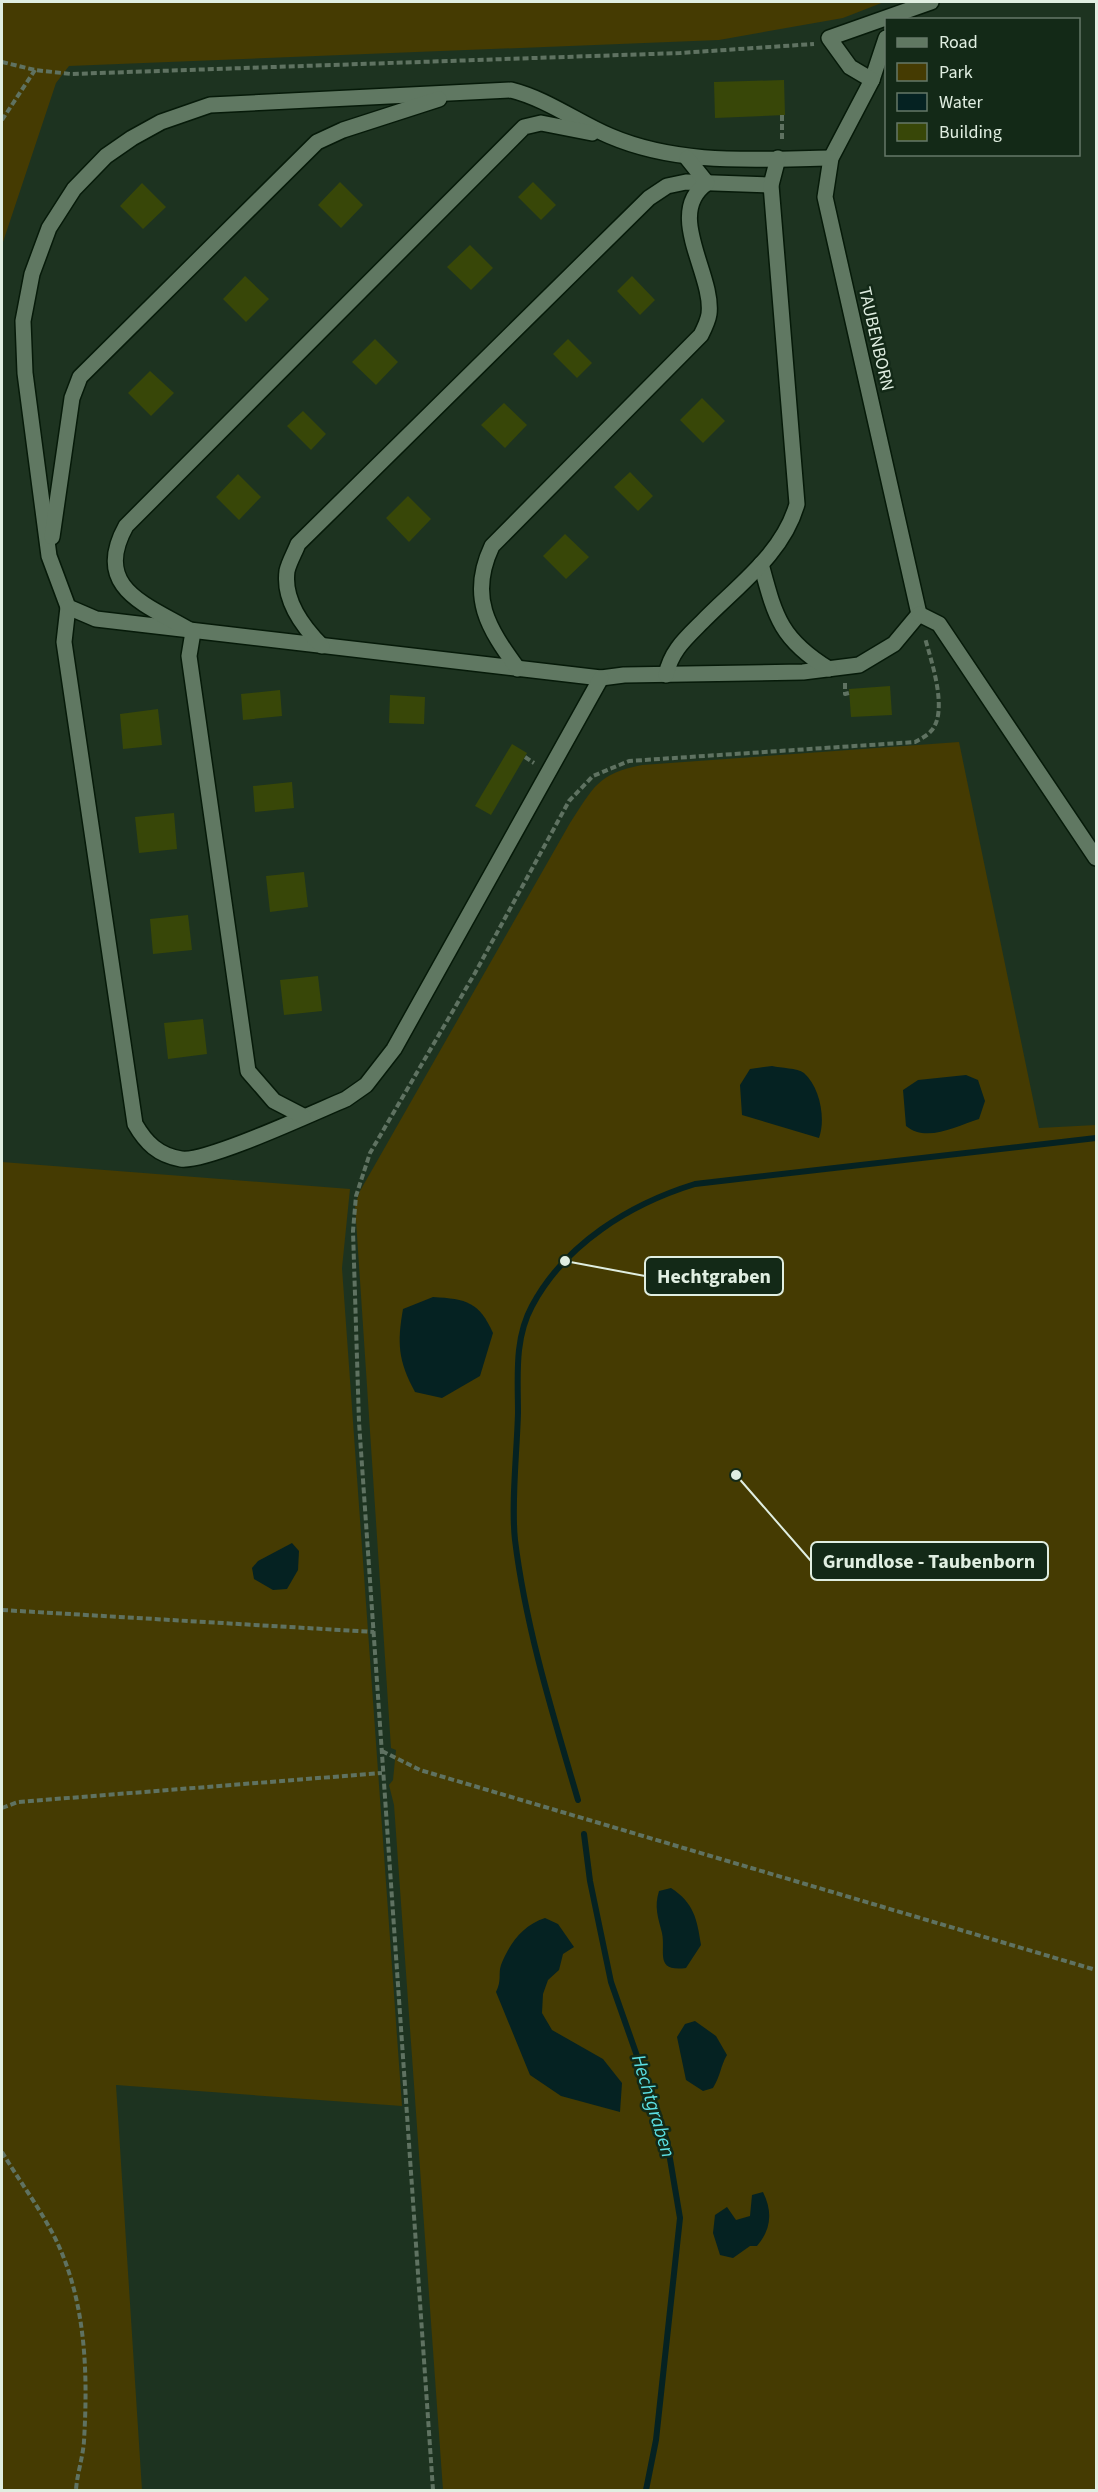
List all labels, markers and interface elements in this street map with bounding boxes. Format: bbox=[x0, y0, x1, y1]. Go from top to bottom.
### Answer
legend bbox=[885, 18, 1080, 156]
text: Road bbox=[939, 30, 978, 55]
text: Park bbox=[939, 60, 973, 85]
text: Water bbox=[939, 90, 983, 115]
text: Building bbox=[939, 120, 1002, 145]
street label: TAUBENBORN bbox=[852, 284, 900, 394]
callout: Hechtgraben bbox=[645, 1257, 783, 1295]
text: Hechtgraben bbox=[657, 1263, 771, 1291]
callout: Grundlose - Taubenborn bbox=[811, 1542, 1048, 1580]
text: Grundlose - Taubenborn bbox=[823, 1548, 1035, 1576]
water label: Hechtgraben bbox=[624, 2051, 682, 2161]

